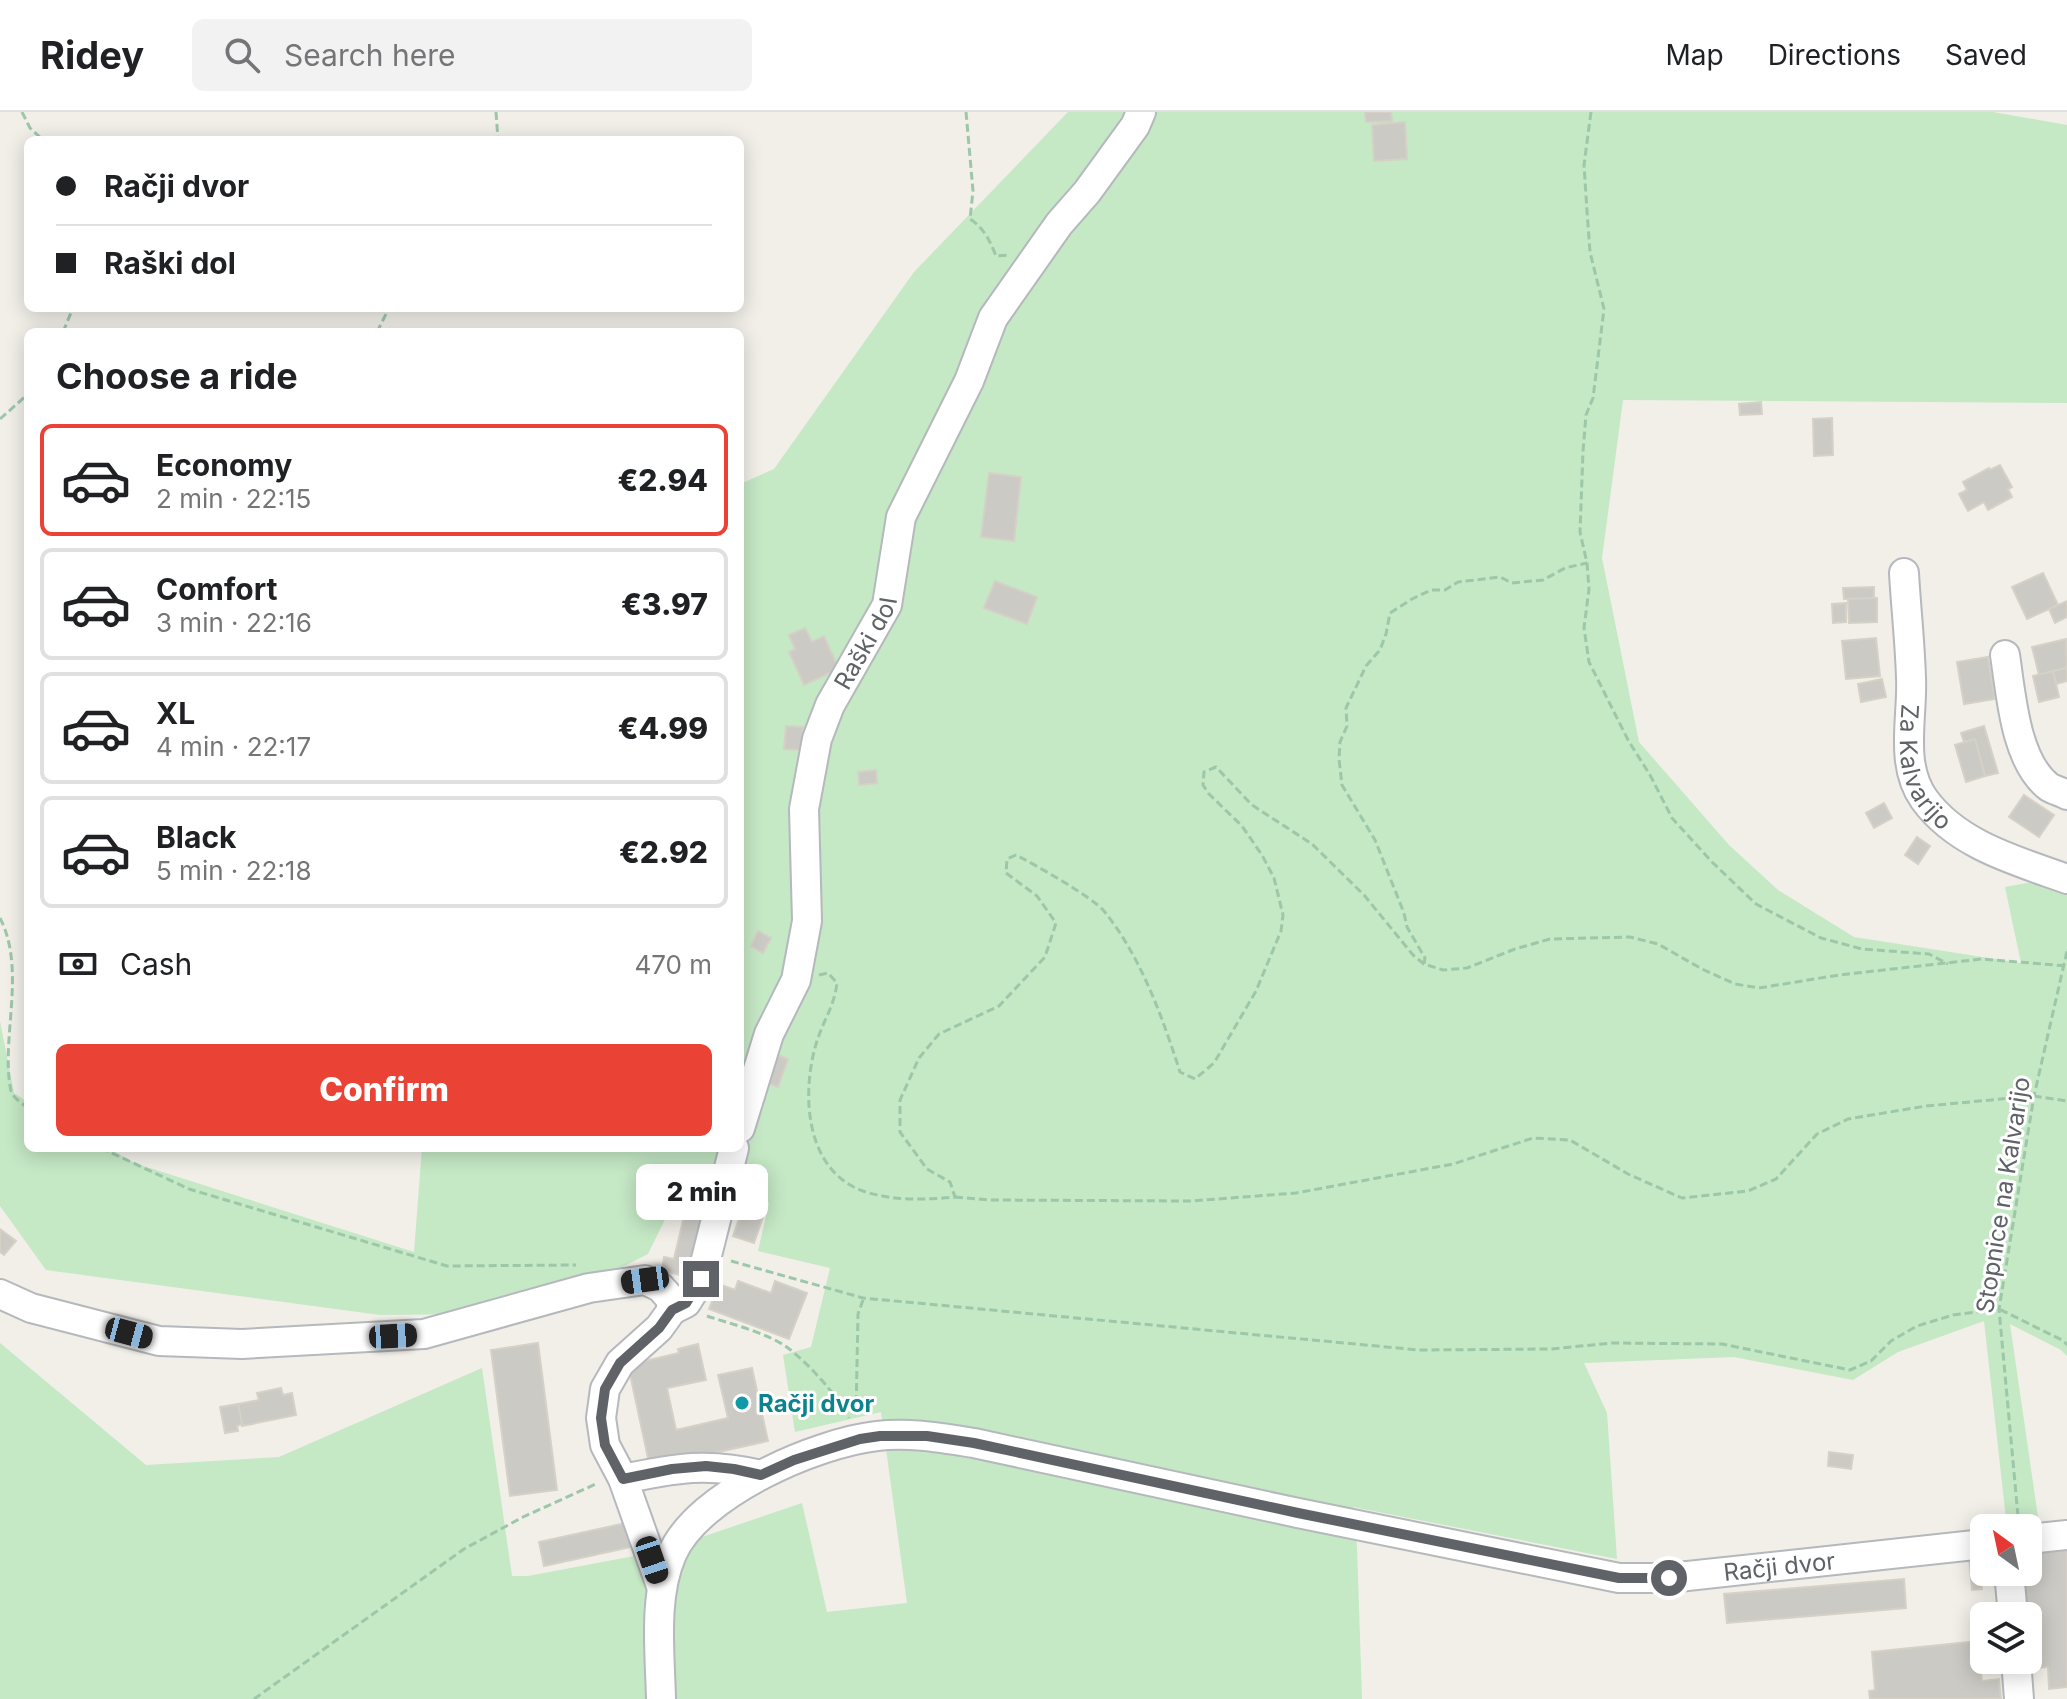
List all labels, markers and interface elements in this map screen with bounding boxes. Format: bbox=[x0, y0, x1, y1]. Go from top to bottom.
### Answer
search box bbox=[192, 19, 752, 91]
text: Ridey bbox=[40, 32, 144, 78]
icon: search bbox=[220, 33, 264, 77]
text: Search here bbox=[284, 37, 456, 73]
text: Map bbox=[1665, 38, 1724, 72]
text: Directions bbox=[1768, 38, 1901, 72]
text: Saved bbox=[1945, 38, 2027, 72]
text: Račji dvor bbox=[104, 168, 249, 204]
text: Raški dol bbox=[104, 245, 236, 281]
text: Choose a ride bbox=[56, 354, 298, 398]
icon: car bbox=[60, 444, 132, 516]
text: Economy bbox=[156, 447, 292, 483]
text: €2.94 bbox=[617, 462, 708, 498]
text: 2 min · 22:15 bbox=[156, 483, 311, 514]
icon: car bbox=[60, 568, 132, 640]
text: Comfort bbox=[156, 571, 277, 607]
text: €3.97 bbox=[621, 586, 708, 622]
street label: Raški dol bbox=[828, 595, 903, 694]
text: 3 min · 22:16 bbox=[156, 607, 312, 638]
icon: car bbox=[60, 692, 132, 764]
text: XL bbox=[156, 695, 195, 731]
street label: Za Kalvarijo bbox=[1894, 703, 1958, 836]
text: €4.99 bbox=[618, 710, 708, 746]
text: 4 min · 22:17 bbox=[156, 731, 311, 762]
icon: car bbox=[60, 816, 132, 888]
text: Black bbox=[156, 819, 236, 855]
text: €2.92 bbox=[619, 834, 708, 870]
text: 5 min · 22:18 bbox=[156, 855, 312, 886]
icon: cash bbox=[56, 942, 100, 986]
text: Cash bbox=[120, 946, 192, 982]
text: 470 m bbox=[634, 949, 712, 980]
button: Confirm bbox=[56, 1044, 712, 1136]
street label: Stopnice na Kalvarijo bbox=[1970, 1075, 2036, 1315]
callout: 2 min bbox=[635, 1163, 767, 1219]
text: 2 min bbox=[667, 1176, 737, 1207]
route end bbox=[683, 1261, 719, 1297]
car bbox=[620, 1265, 670, 1295]
car bbox=[103, 1315, 155, 1351]
car bbox=[368, 1323, 418, 1349]
place label: Račji dvor bbox=[758, 1389, 874, 1418]
marker: Račji dvor bbox=[733, 1394, 751, 1412]
north arrow bbox=[1970, 1514, 2042, 1586]
map controls bbox=[1970, 1514, 2042, 1674]
car bbox=[633, 1533, 671, 1587]
street label: Račji dvor bbox=[1722, 1546, 1837, 1587]
route start bbox=[1651, 1560, 1687, 1596]
button: layers bbox=[1970, 1602, 2042, 1674]

